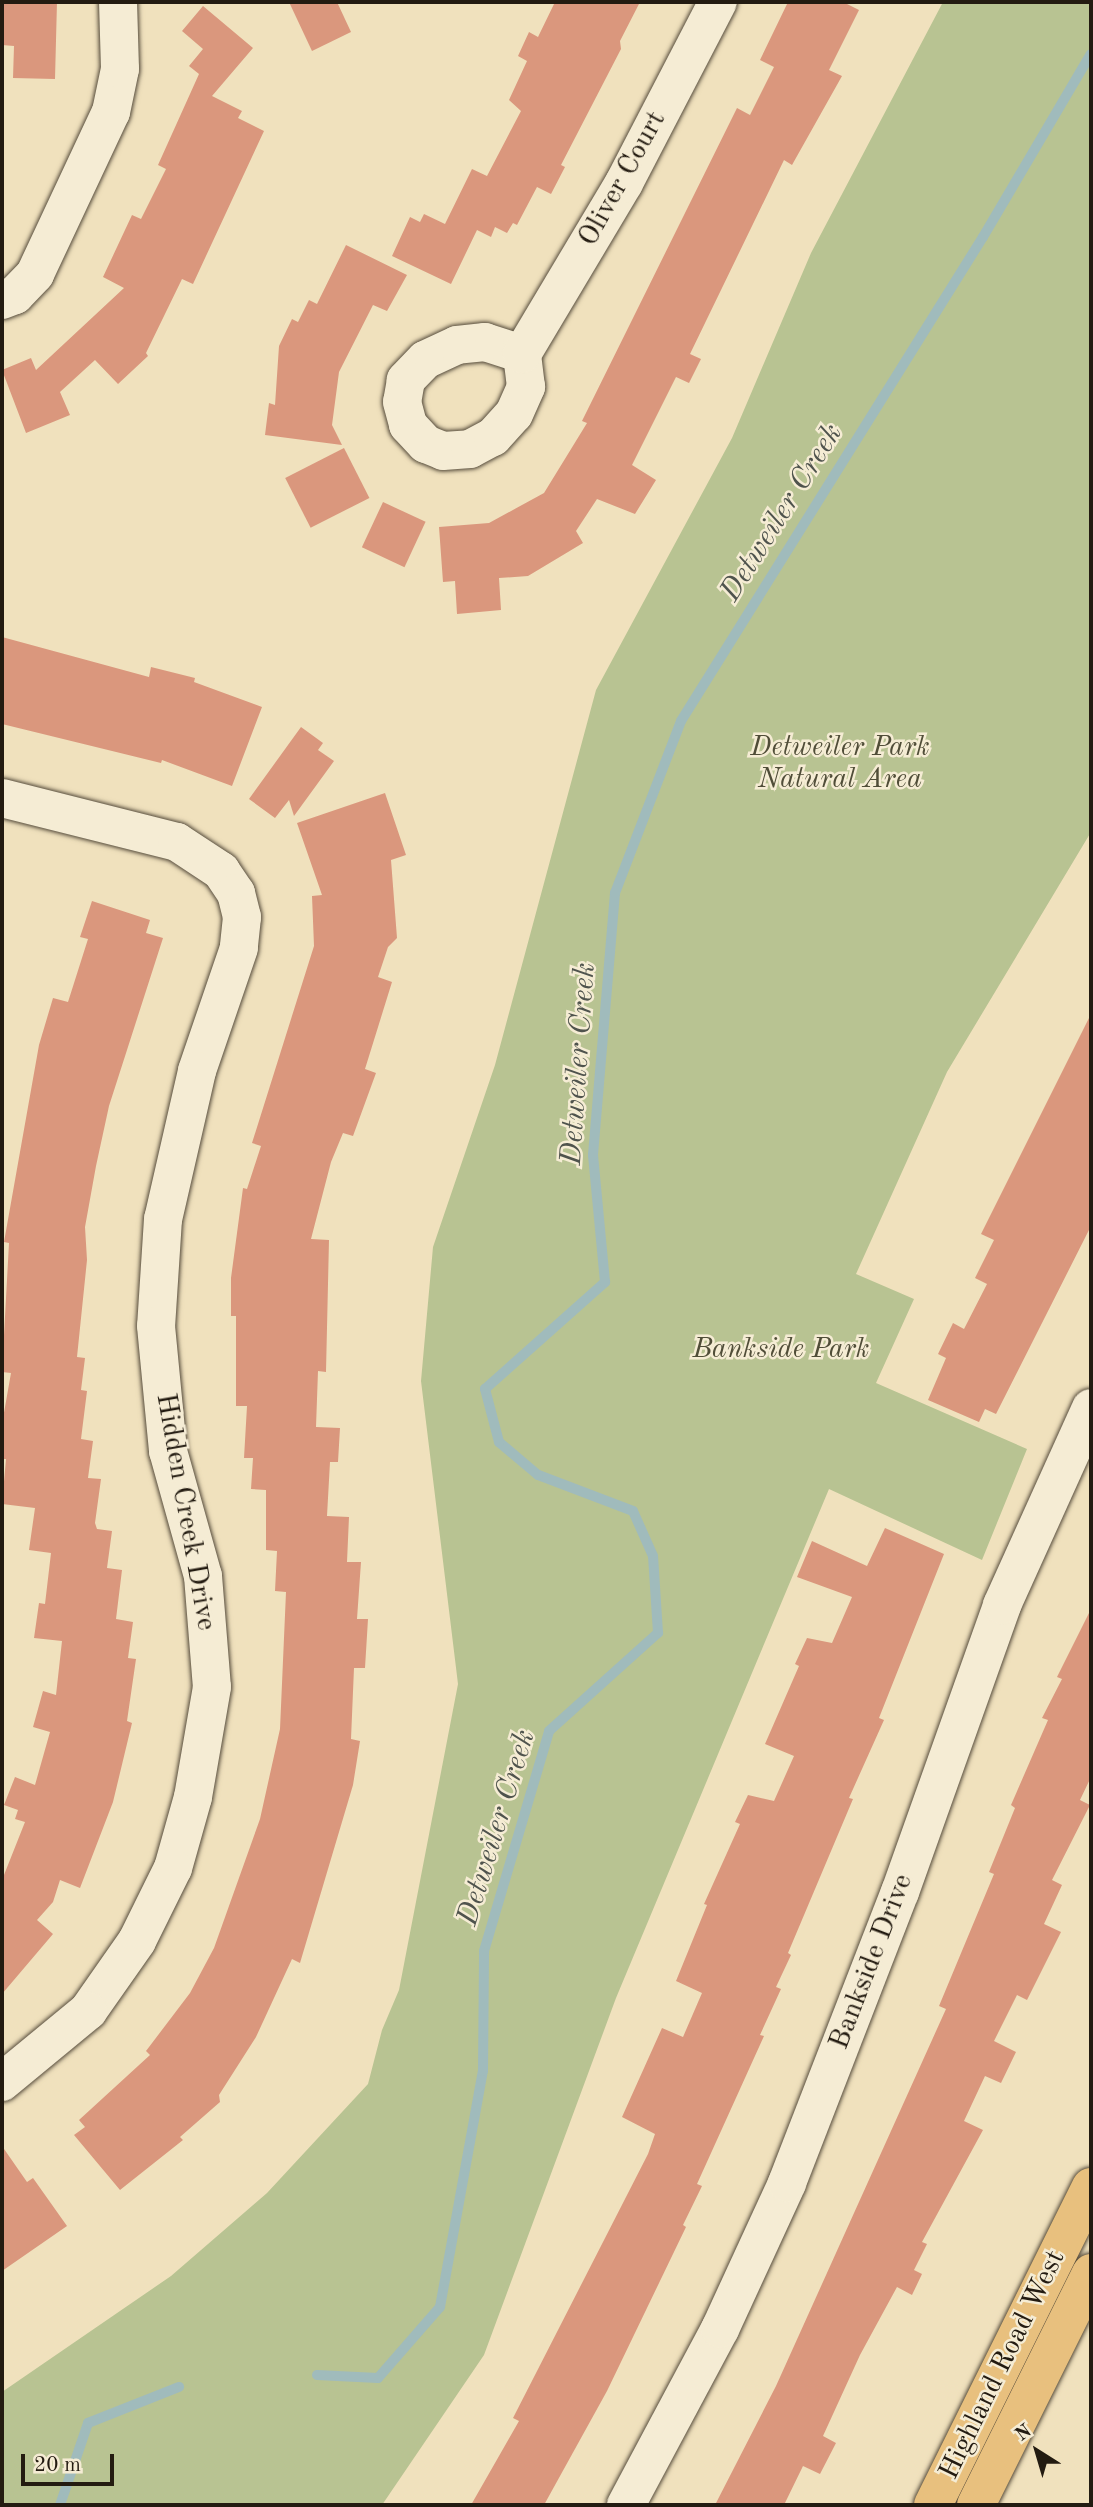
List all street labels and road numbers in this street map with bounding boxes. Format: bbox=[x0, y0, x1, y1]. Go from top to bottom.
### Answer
street label: Oliver Court bbox=[572, 106, 674, 252]
street label: Hidden Creek Drive bbox=[148, 1391, 222, 1633]
street label: Bankside Drive bbox=[823, 1870, 921, 2054]
street label: Highland Road West bbox=[933, 2245, 1073, 2485]

